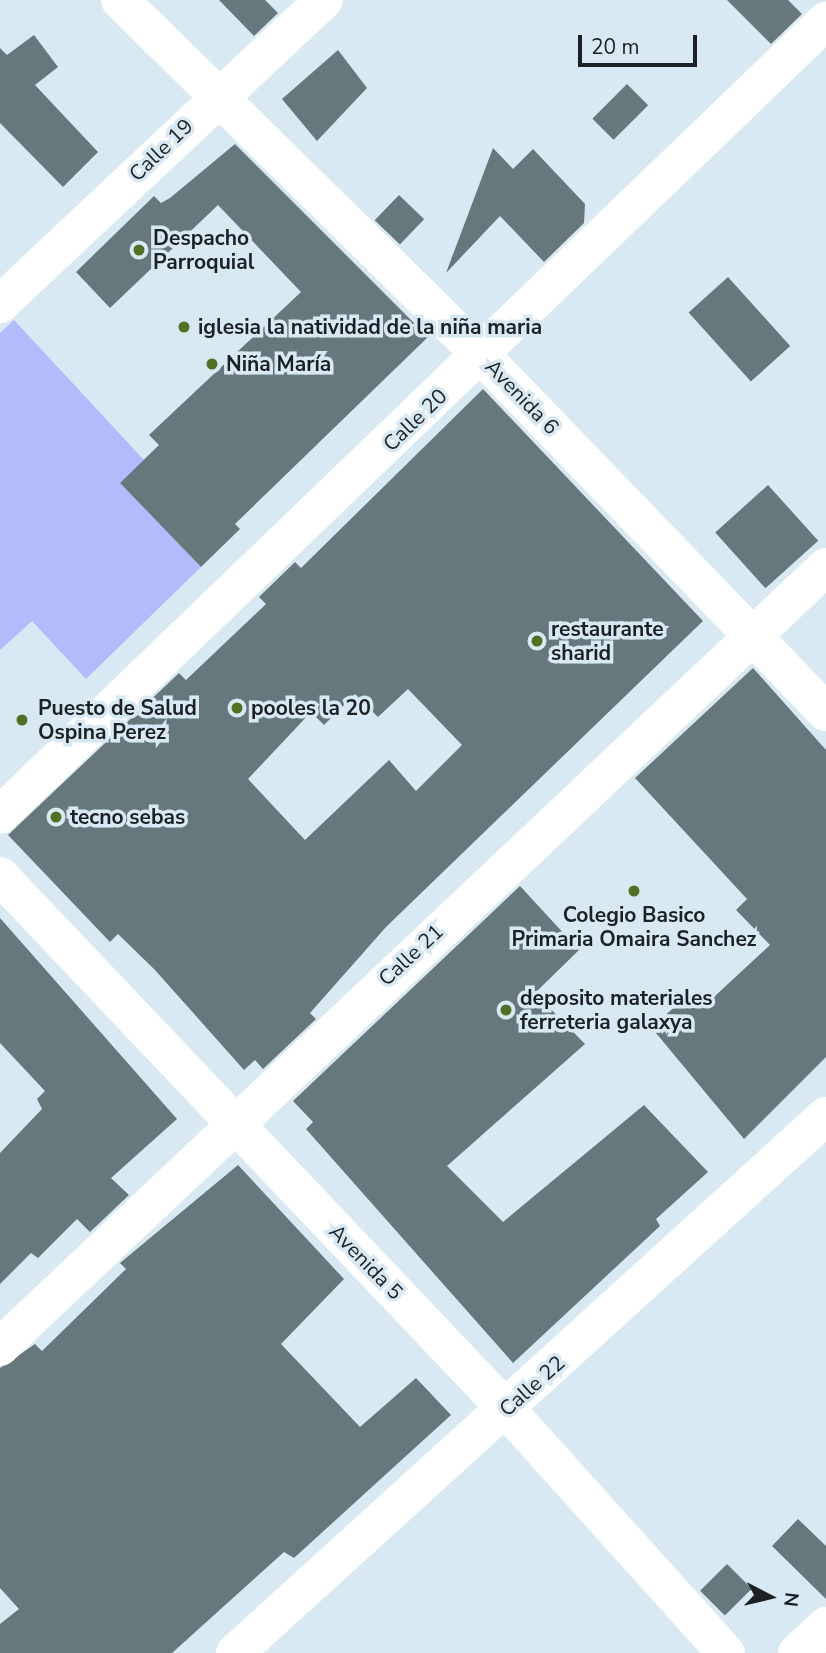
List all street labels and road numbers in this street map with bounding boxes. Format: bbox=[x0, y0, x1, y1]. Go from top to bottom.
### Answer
street label: Calle 19 bbox=[124, 113, 198, 187]
street label: Avenida 6 bbox=[480, 354, 564, 440]
street label: Calle 20 bbox=[378, 383, 452, 457]
street label: Calle 21 bbox=[374, 919, 448, 991]
street label: Avenida 5 bbox=[324, 1219, 408, 1305]
street label: Calle 22 bbox=[494, 1350, 570, 1422]

